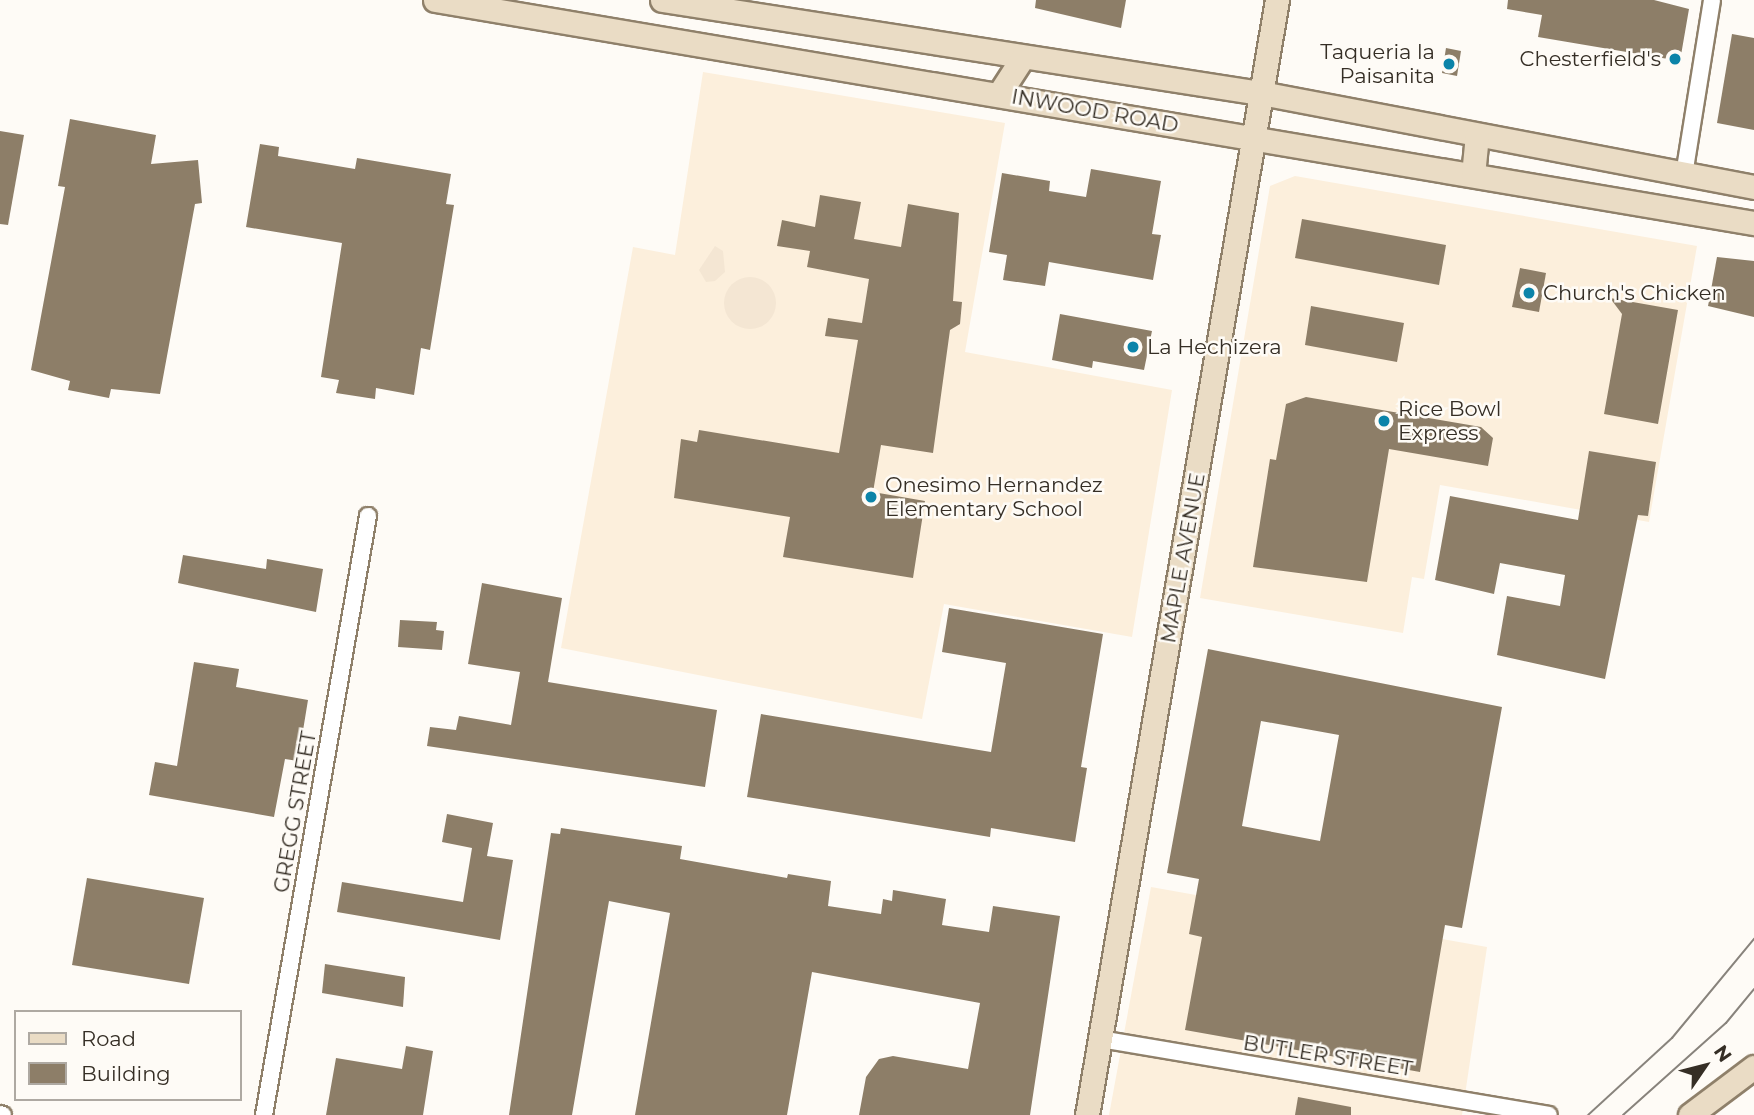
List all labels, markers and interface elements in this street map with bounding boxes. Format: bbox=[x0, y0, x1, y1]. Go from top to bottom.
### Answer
place label: Taqueria la Paisanita bbox=[1320, 39, 1435, 89]
place label: Chesterfield's bbox=[1520, 46, 1661, 72]
marker: Chesterfield's bbox=[1667, 51, 1683, 67]
marker: Taqueria la Paisanita bbox=[1441, 56, 1457, 72]
street label: INWOOD ROAD bbox=[1010, 84, 1180, 138]
place label: Church's Chicken bbox=[1543, 280, 1726, 306]
marker: Church's Chicken bbox=[1521, 285, 1537, 301]
place label: La Hechizera bbox=[1147, 334, 1282, 360]
marker: La Hechizera bbox=[1125, 339, 1141, 355]
place label: Rice Bowl Express bbox=[1398, 396, 1501, 446]
marker: Rice Bowl Express bbox=[1376, 413, 1392, 429]
street label: MAPLE AVENUE bbox=[1156, 471, 1210, 645]
place label: Onesimo Hernandez Elementary School bbox=[885, 472, 1103, 522]
marker: Onesimo Hernandez Elementary School bbox=[863, 489, 879, 505]
street label: GREGG STREET bbox=[268, 729, 322, 895]
legend bbox=[14, 1010, 242, 1101]
text: Road bbox=[81, 1026, 136, 1051]
street label: BUTLER STREET bbox=[1241, 1030, 1415, 1082]
north arrow bbox=[1670, 1031, 1740, 1101]
text: N bbox=[1709, 1041, 1736, 1067]
text: Building bbox=[81, 1061, 171, 1086]

